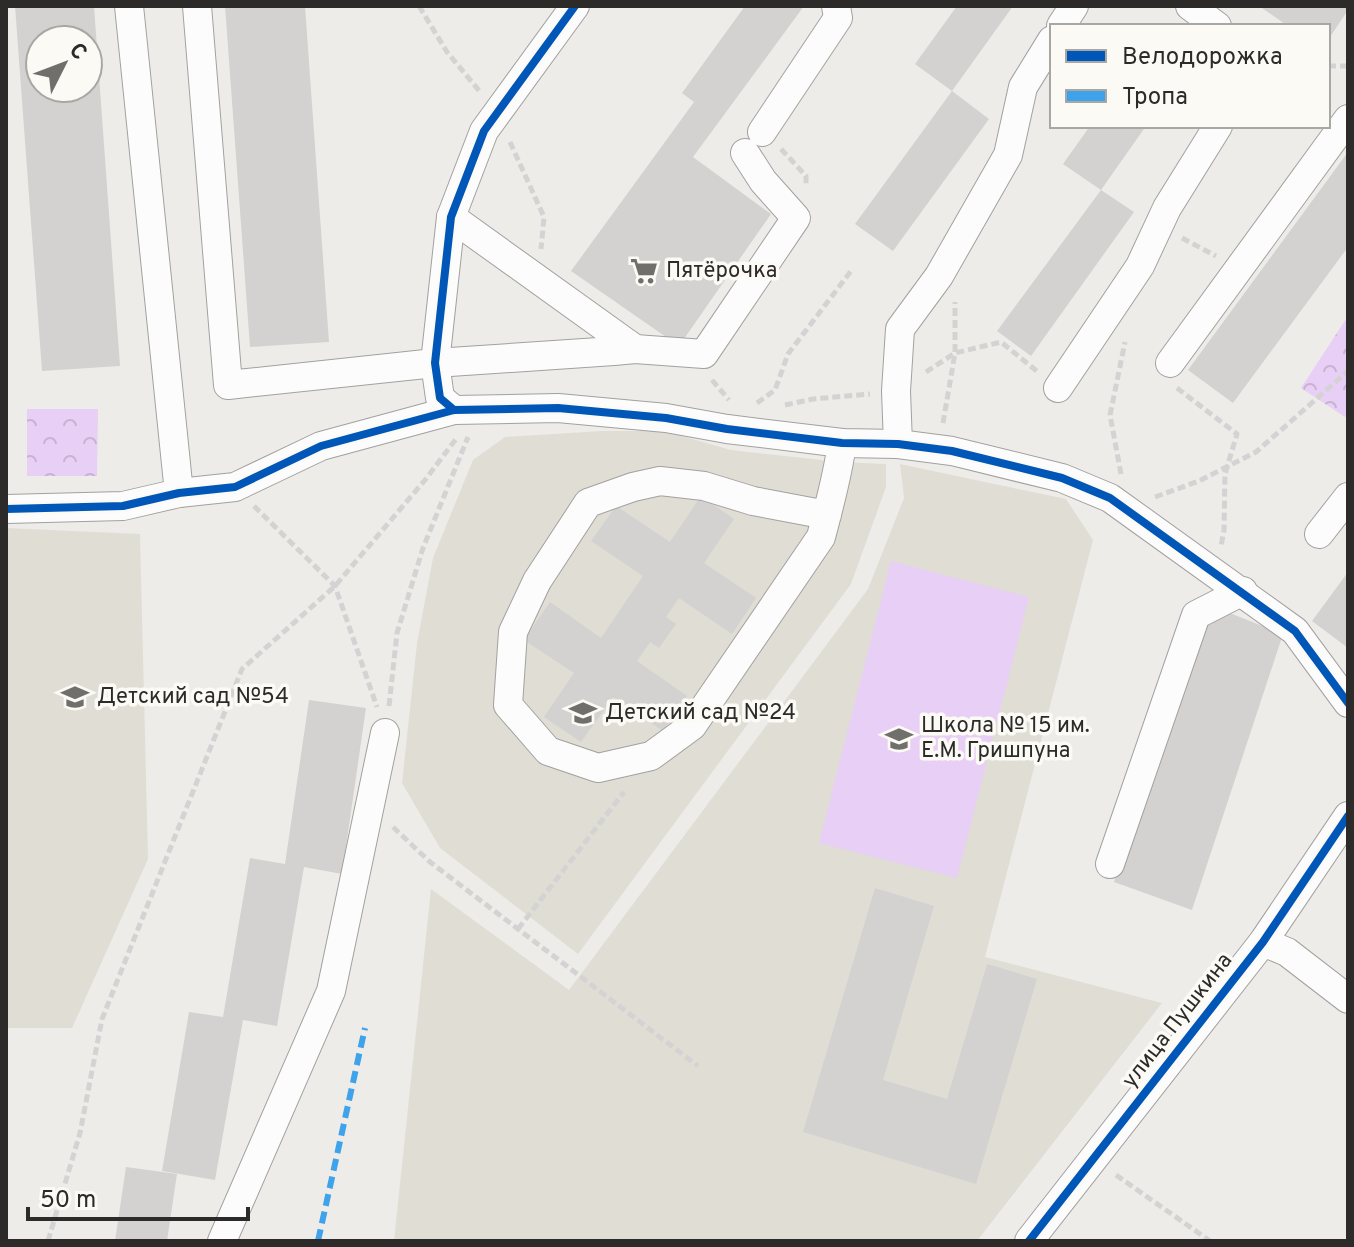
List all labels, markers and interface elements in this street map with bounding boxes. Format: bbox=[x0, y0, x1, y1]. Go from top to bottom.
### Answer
north arrow bbox=[24, 24, 104, 104]
legend bbox=[1050, 24, 1330, 128]
text: С bbox=[62, 38, 92, 67]
text: Велодорожка bbox=[1122, 43, 1283, 73]
text: Тропа bbox=[1122, 83, 1188, 113]
supermarket icon: Пятёрочка bbox=[629, 256, 659, 286]
place label: Пятёрочка bbox=[666, 258, 777, 285]
school or university icon: Детский сад №54 bbox=[60, 682, 90, 712]
place label: Детский сад №54 bbox=[97, 684, 289, 711]
school or university icon: Детский сад №24 bbox=[568, 698, 598, 728]
place label: Детский сад №24 bbox=[605, 700, 796, 727]
place label: Школа № 15 им. Е.М. Гришпуна bbox=[921, 713, 1090, 765]
school or university icon: Школа № 15 им. Е.М. Гришпуна bbox=[884, 724, 914, 754]
street label: улица Пушкина bbox=[1117, 948, 1239, 1094]
scale bar bbox=[28, 1171, 248, 1221]
text: 50 m bbox=[40, 1186, 96, 1216]

